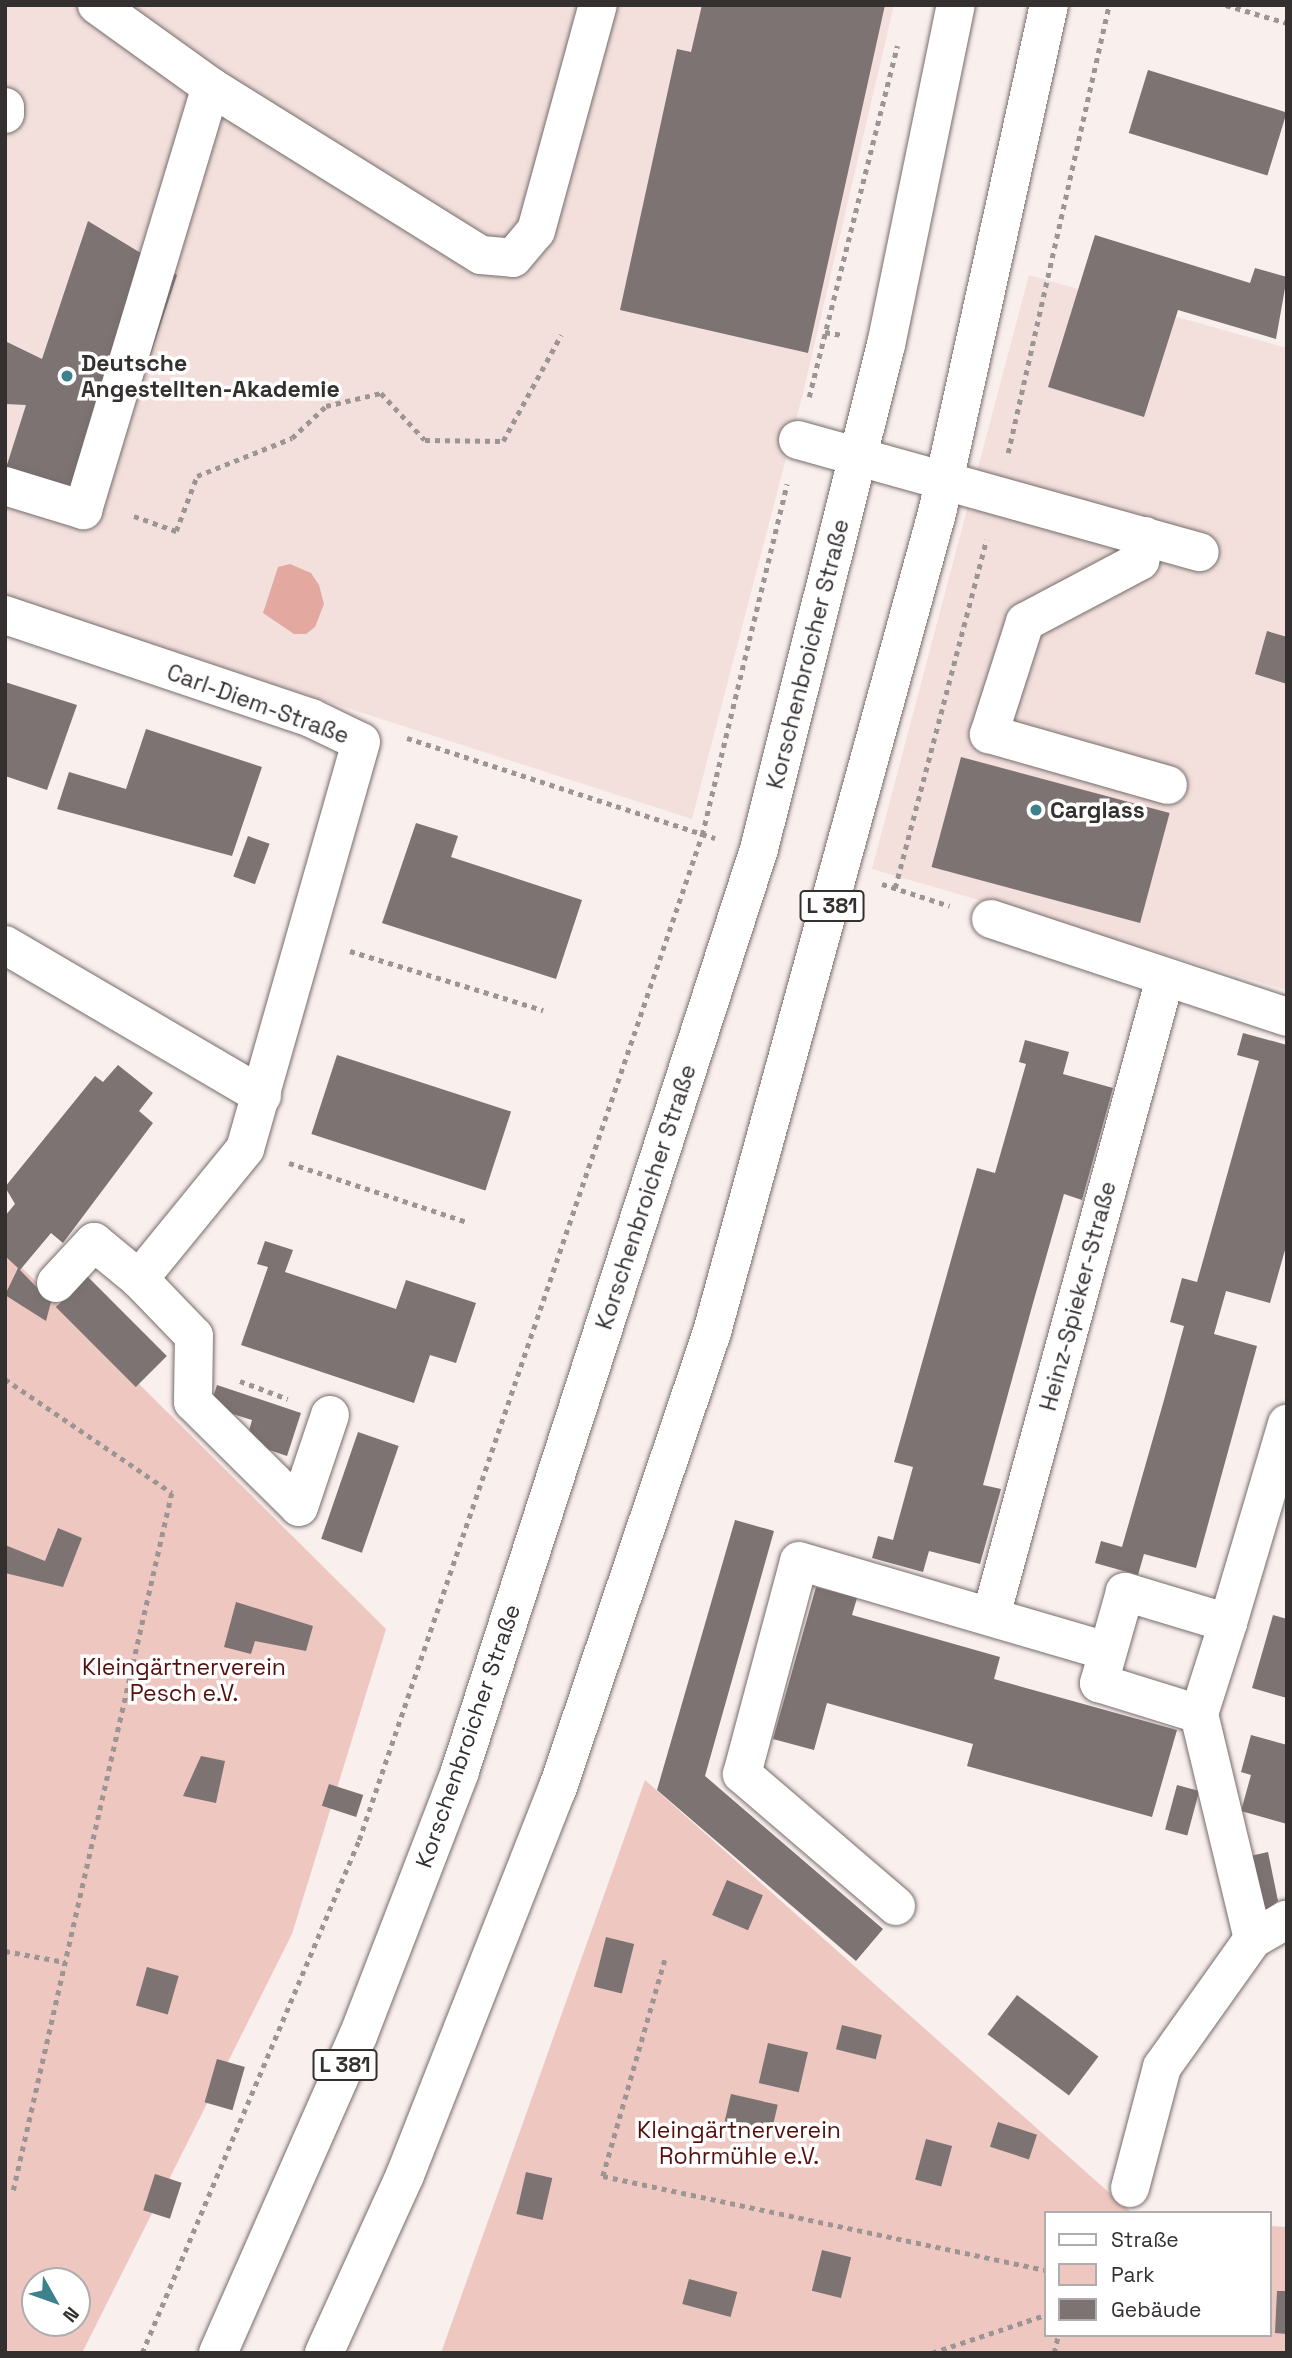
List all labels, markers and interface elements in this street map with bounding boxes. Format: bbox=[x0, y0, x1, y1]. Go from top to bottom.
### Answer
place label: Deutsche Angestellten-Akademie bbox=[81, 349, 340, 403]
marker: Deutsche Angestellten-Akademie bbox=[59, 368, 75, 384]
street label: Korschenbroicher Straße bbox=[761, 516, 855, 792]
street label: Carl-Diem-Straße bbox=[163, 658, 353, 750]
place label: Carglass bbox=[1050, 796, 1145, 824]
marker: Carglass bbox=[1028, 802, 1044, 818]
road number: L 381 bbox=[799, 888, 865, 923]
street label: Korschenbroicher Straße bbox=[590, 1061, 702, 1333]
street label: Heinz-Spieker-Straße bbox=[1034, 1178, 1122, 1414]
street label: Korschenbroicher Straße bbox=[410, 1600, 526, 1872]
park label: Kleingärtnerverein Pesch e.V. bbox=[82, 1653, 286, 1707]
road number: L 381 bbox=[312, 2048, 378, 2082]
park label: Kleingärtnerverein Rohrmühle e.V. bbox=[637, 2116, 841, 2170]
legend bbox=[1044, 2211, 1271, 2337]
text: Straße bbox=[1111, 2226, 1179, 2253]
text: Park bbox=[1111, 2261, 1155, 2288]
north arrow bbox=[21, 2267, 91, 2337]
text: Gebäude bbox=[1111, 2296, 1201, 2323]
text: N bbox=[57, 2302, 85, 2327]

